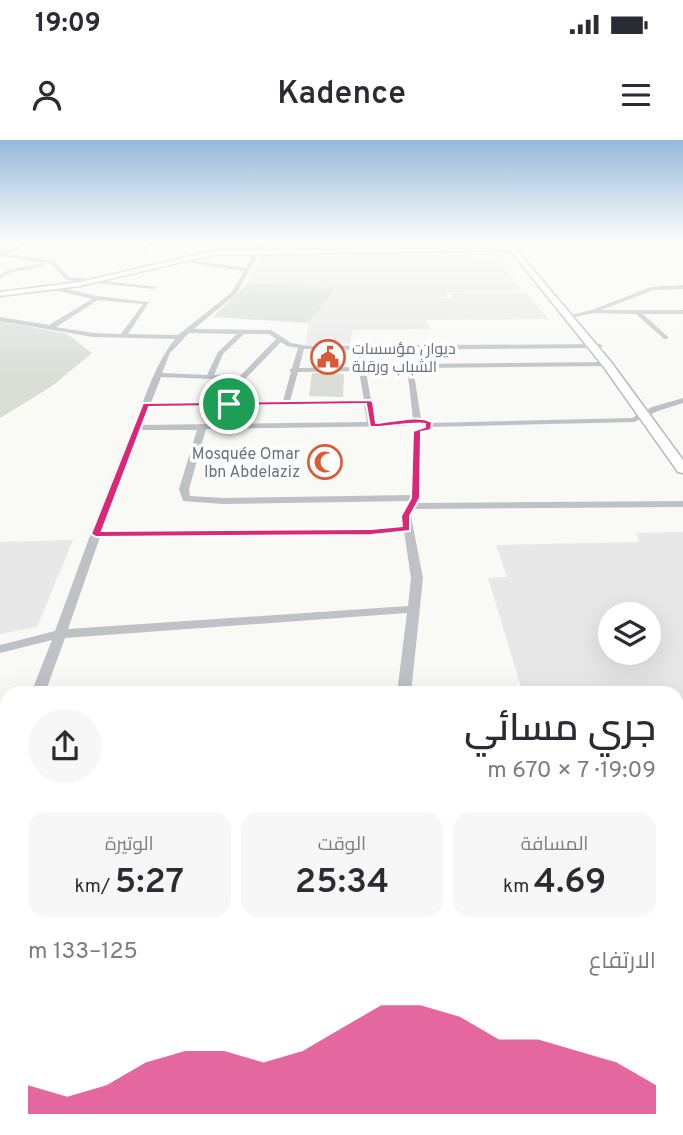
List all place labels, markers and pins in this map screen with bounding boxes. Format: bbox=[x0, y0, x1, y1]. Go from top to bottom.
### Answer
public building icon: ديوان مؤسسات الشباب ورقلة bbox=[309, 338, 347, 376]
place label: ديوان مؤسسات الشباب ورقلة bbox=[352, 340, 456, 378]
pin bbox=[199, 374, 259, 434]
mosque icon: Mosquée Omar Ibn Abdelaziz bbox=[306, 443, 344, 481]
place label: Mosquée Omar Ibn Abdelaziz bbox=[192, 445, 300, 483]

